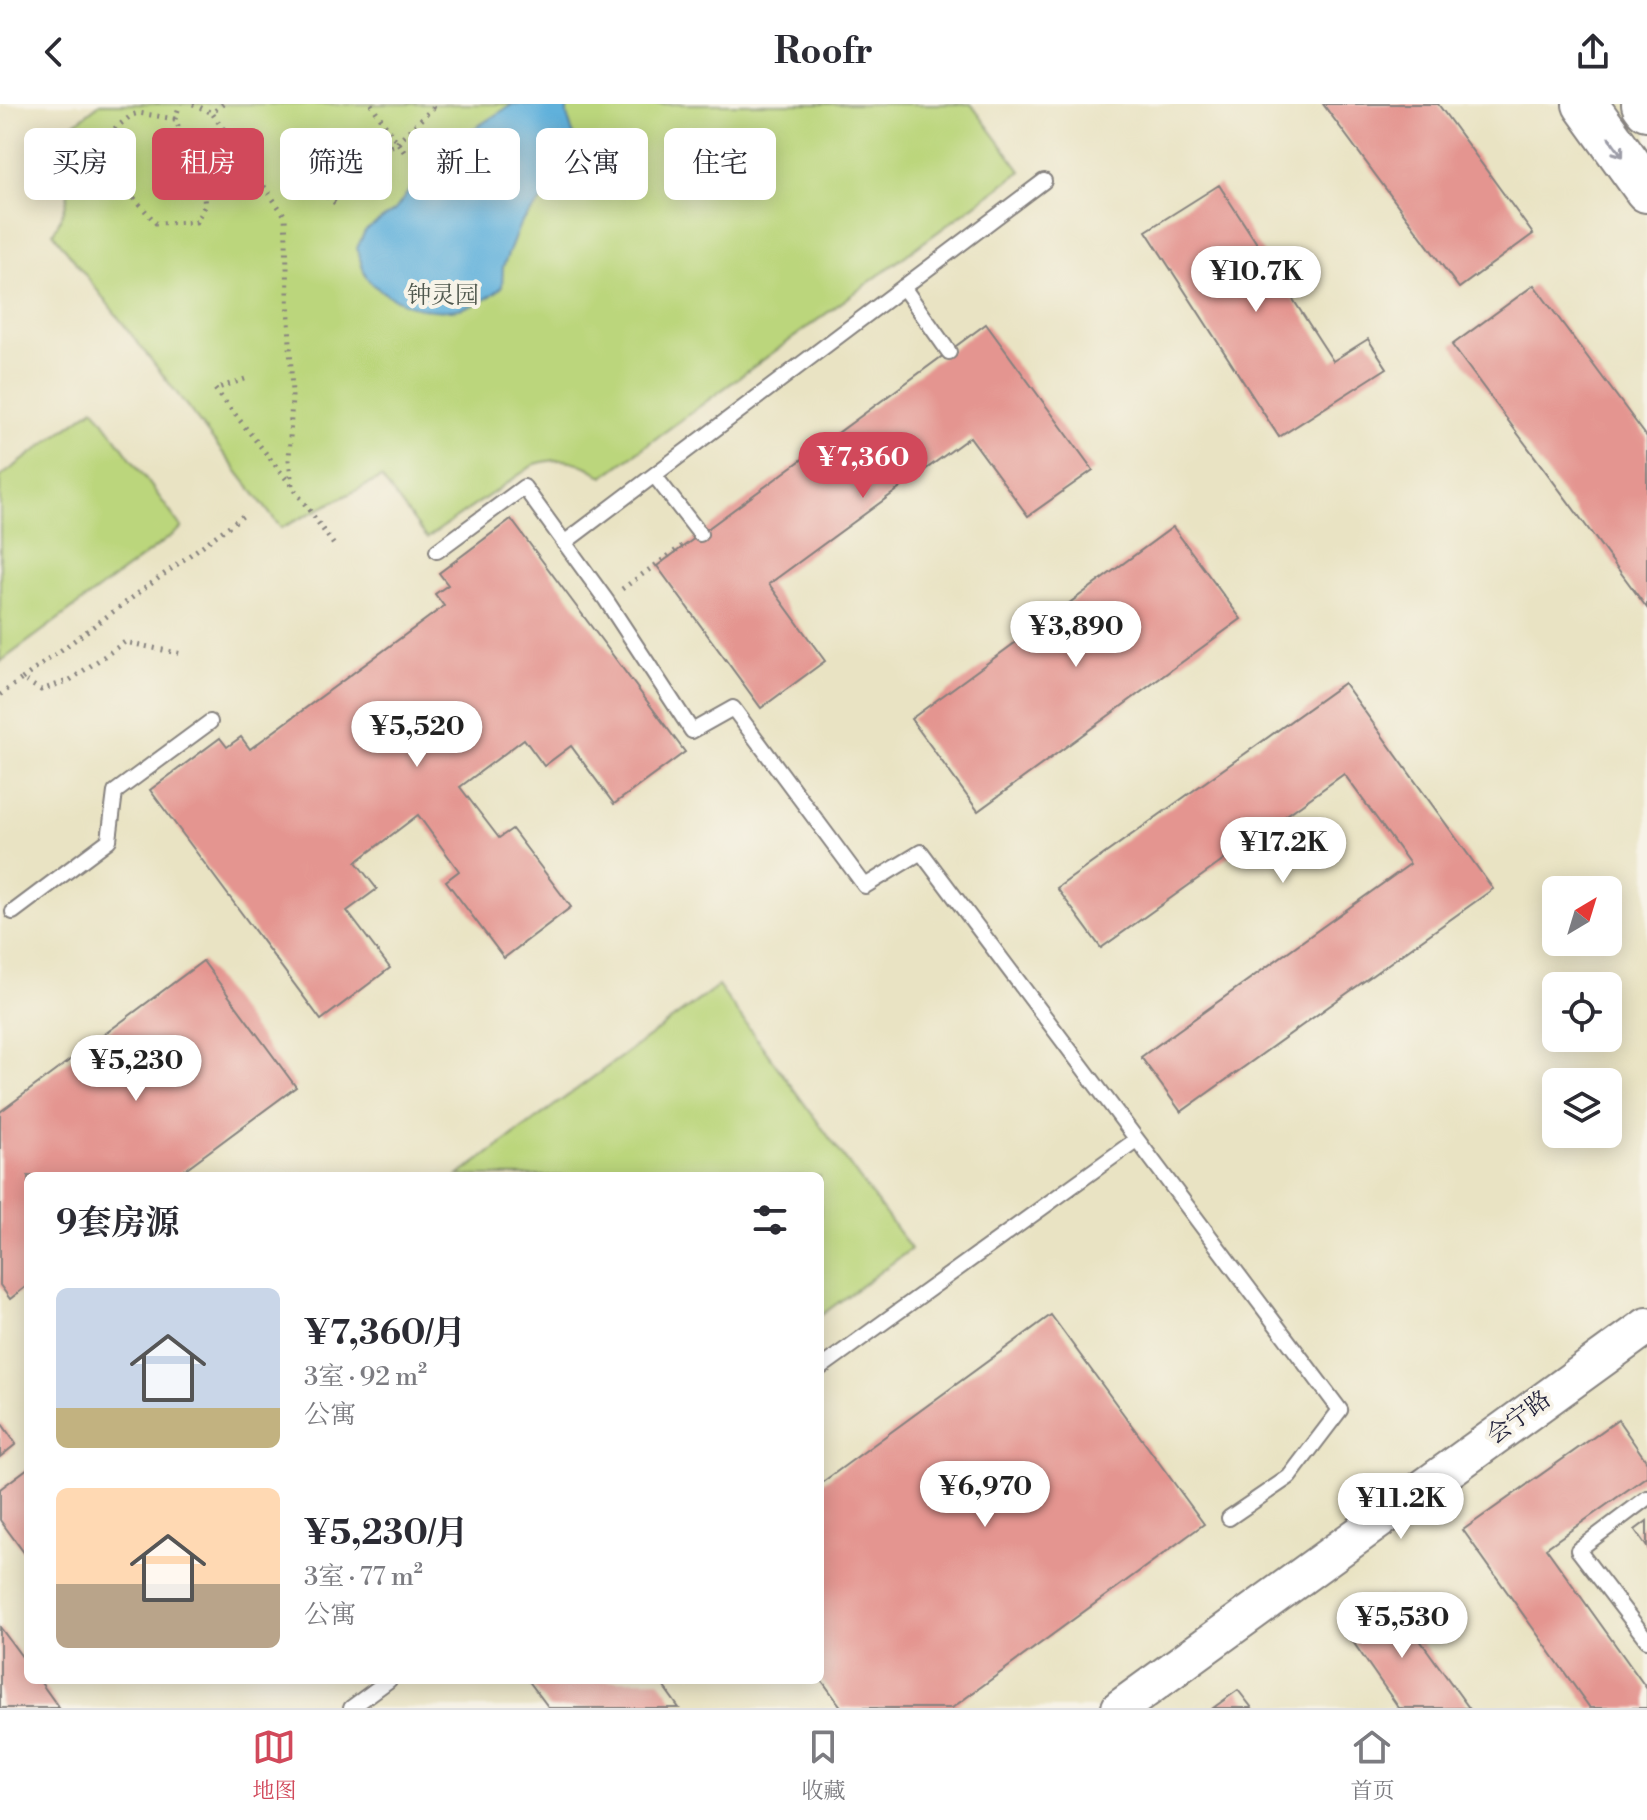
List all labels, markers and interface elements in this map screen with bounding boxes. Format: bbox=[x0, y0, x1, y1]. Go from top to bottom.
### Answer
icon: back bbox=[32, 30, 76, 74]
text: Roofr bbox=[774, 30, 873, 75]
icon: share bbox=[1571, 30, 1615, 74]
chip: 买房 bbox=[24, 128, 136, 200]
chip: 租房 bbox=[152, 128, 264, 200]
chip: 筛选 bbox=[280, 128, 392, 200]
chip: 新上 bbox=[408, 128, 520, 200]
chip: 公寓 bbox=[536, 128, 648, 200]
chip: 住宅 bbox=[664, 128, 776, 200]
one-way arrow bbox=[1608, 136, 1624, 158]
pin: ¥10.7K bbox=[1191, 246, 1321, 314]
text: ¥10.7K bbox=[1209, 256, 1303, 288]
park label: 钟灵园 bbox=[407, 281, 479, 311]
pin: ¥7,360 bbox=[798, 432, 928, 500]
text: ¥7,360 bbox=[817, 442, 909, 474]
pin: ¥3,890 bbox=[1011, 601, 1141, 669]
text: ¥3,890 bbox=[1028, 611, 1124, 643]
pin: ¥5,520 bbox=[352, 701, 482, 769]
text: ¥5,520 bbox=[369, 711, 465, 743]
pin: ¥17.2K bbox=[1218, 817, 1348, 885]
text: ¥17.2K bbox=[1238, 827, 1328, 859]
north arrow bbox=[1542, 876, 1622, 956]
map controls bbox=[1542, 876, 1622, 1148]
button: locate bbox=[1542, 972, 1622, 1052]
pin: ¥5,230 bbox=[71, 1035, 201, 1103]
text: ¥5,230 bbox=[89, 1045, 183, 1077]
button: layers bbox=[1542, 1068, 1622, 1148]
icon: filters bbox=[748, 1198, 792, 1242]
text: 9套房源 bbox=[56, 1203, 179, 1245]
text: ¥7,360/月 bbox=[304, 1313, 466, 1355]
icon: home bbox=[120, 1320, 216, 1416]
text: 3室 · 92 m² bbox=[304, 1361, 427, 1393]
street label: 会宁路 bbox=[1481, 1385, 1557, 1451]
text: 公寓 bbox=[304, 1399, 356, 1431]
pin: ¥6,970 bbox=[920, 1461, 1050, 1529]
text: ¥6,970 bbox=[938, 1471, 1032, 1503]
pin: ¥11.2K bbox=[1336, 1473, 1466, 1541]
text: ¥11.2K bbox=[1356, 1483, 1446, 1515]
text: ¥5,230/月 bbox=[304, 1513, 469, 1555]
icon: home bbox=[120, 1520, 216, 1616]
text: 3室 · 77 m² bbox=[304, 1561, 423, 1593]
pin: ¥5,530 bbox=[1337, 1592, 1467, 1660]
text: 公寓 bbox=[304, 1599, 356, 1631]
text: ¥5,530 bbox=[1355, 1602, 1449, 1634]
tab: 地图 bbox=[252, 1725, 297, 1805]
tab: 收藏 bbox=[801, 1725, 846, 1805]
tab: 首页 bbox=[1350, 1725, 1395, 1805]

